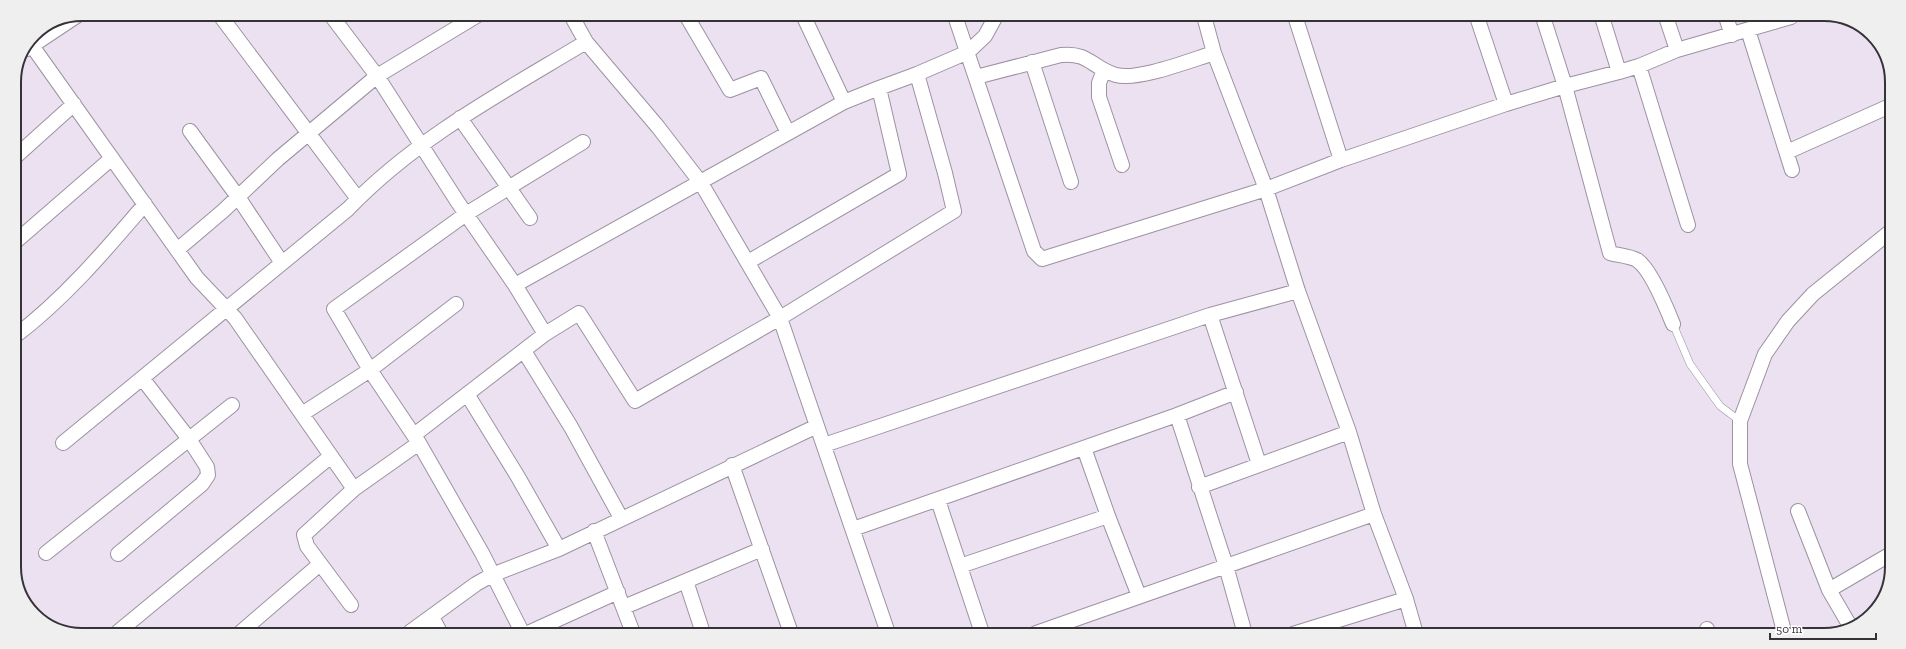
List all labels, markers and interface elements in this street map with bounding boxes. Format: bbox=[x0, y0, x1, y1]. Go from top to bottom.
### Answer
scale bar bbox=[1770, 615, 1876, 641]
text: 50 m bbox=[1776, 622, 1803, 636]

